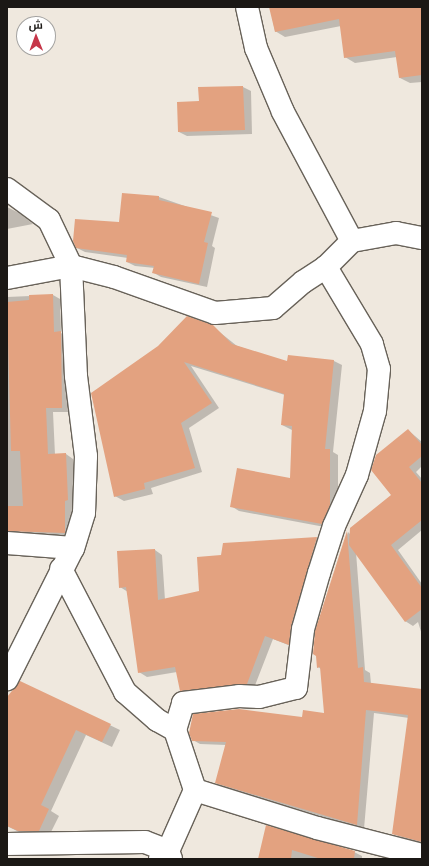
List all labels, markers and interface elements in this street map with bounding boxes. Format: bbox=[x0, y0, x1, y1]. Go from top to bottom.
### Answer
north arrow bbox=[16, 16, 56, 56]
text: ش bbox=[29, 18, 43, 32]

